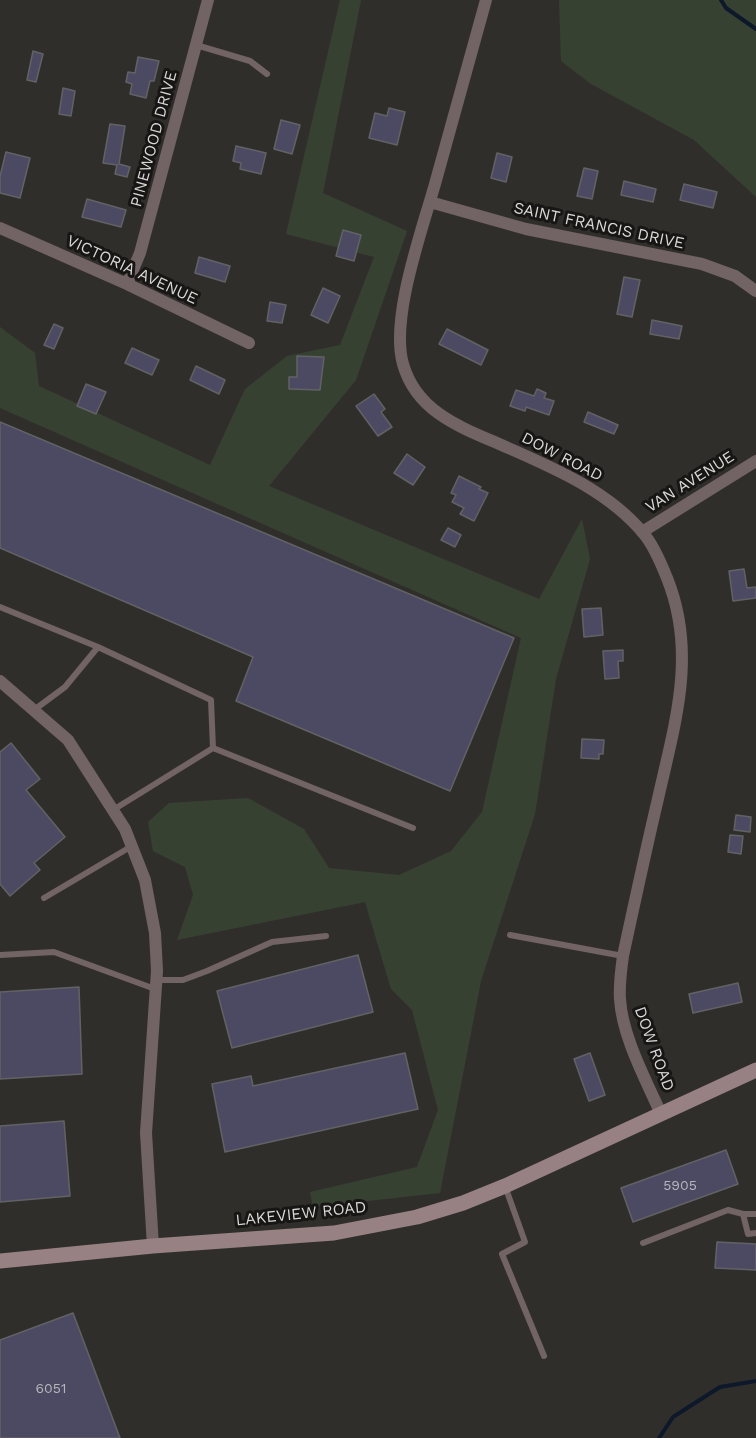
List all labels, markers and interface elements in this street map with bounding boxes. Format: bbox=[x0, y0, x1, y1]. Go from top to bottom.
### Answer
street label: PINEWOOD DRIVE bbox=[127, 69, 181, 209]
street label: SAINT FRANCIS DRIVE bbox=[512, 199, 686, 253]
street label: VICTORIA AVENUE bbox=[64, 231, 200, 309]
street label: DOW ROAD bbox=[518, 428, 606, 486]
street label: VAN AVENUE bbox=[642, 447, 738, 517]
street label: DOW ROAD bbox=[630, 1004, 678, 1094]
house number: 5905 bbox=[663, 1178, 697, 1194]
street label: LAKEVIEW ROAD bbox=[235, 1198, 367, 1230]
house number: 6051 bbox=[36, 1381, 66, 1397]

